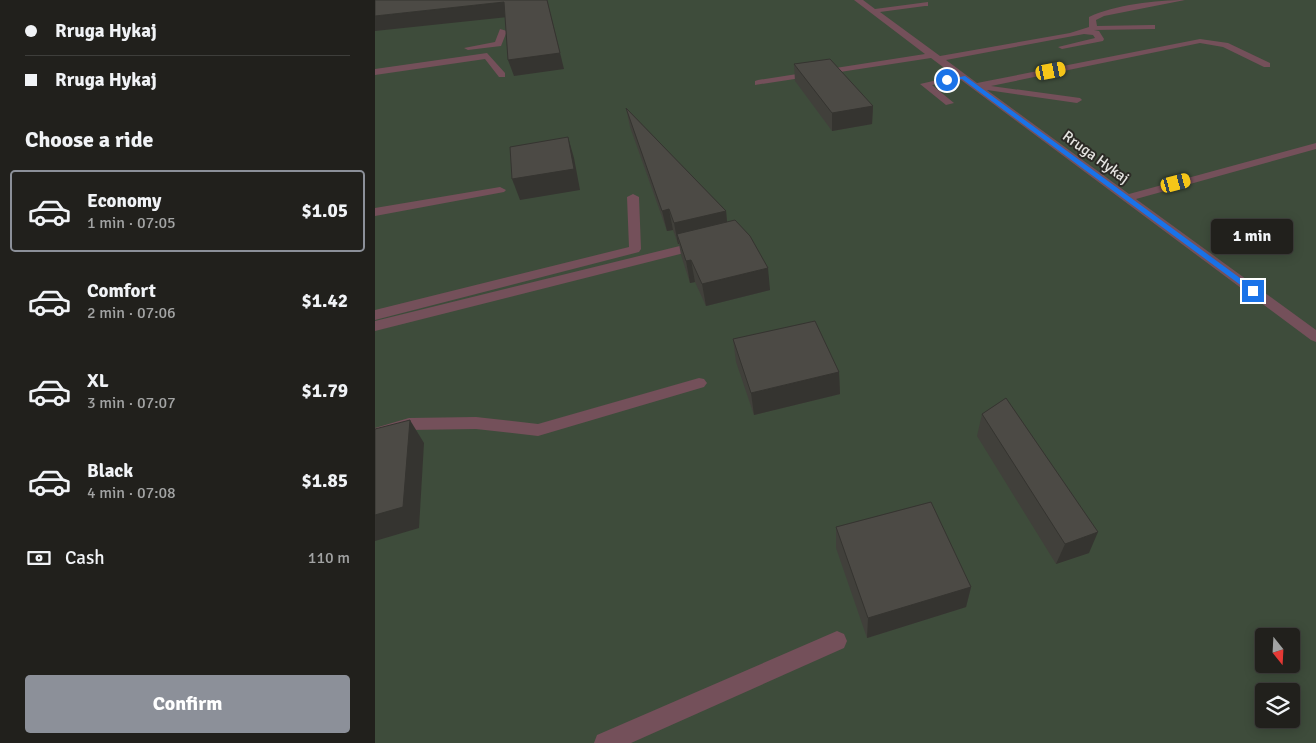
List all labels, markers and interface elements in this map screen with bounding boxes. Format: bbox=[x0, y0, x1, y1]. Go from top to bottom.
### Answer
text: Rruga Hykaj bbox=[55, 19, 157, 43]
car bbox=[1034, 61, 1067, 81]
text: Rruga Hykaj bbox=[55, 68, 157, 92]
route start bbox=[936, 69, 958, 91]
text: Choose a ride bbox=[25, 126, 153, 153]
street label: Rruga Hykaj bbox=[1059, 127, 1133, 187]
car bbox=[1159, 172, 1192, 194]
icon: car bbox=[27, 189, 72, 234]
text: Economy bbox=[87, 189, 161, 213]
text: $1.05 bbox=[302, 199, 348, 223]
text: 1 min · 07:05 bbox=[87, 213, 176, 233]
callout: 1 min bbox=[1212, 218, 1294, 254]
text: 1 min bbox=[1233, 226, 1271, 246]
icon: car bbox=[27, 279, 72, 324]
text: Comfort bbox=[87, 279, 156, 303]
route end bbox=[1242, 280, 1264, 302]
text: $1.42 bbox=[302, 289, 348, 313]
text: 2 min · 07:06 bbox=[87, 303, 176, 323]
icon: car bbox=[27, 369, 72, 414]
text: XL bbox=[87, 369, 109, 393]
text: $1.79 bbox=[302, 379, 348, 403]
text: 3 min · 07:07 bbox=[87, 393, 176, 413]
icon: car bbox=[27, 459, 72, 504]
text: Black bbox=[87, 459, 133, 483]
text: $1.85 bbox=[302, 469, 348, 493]
text: 4 min · 07:08 bbox=[87, 483, 176, 503]
icon: cash bbox=[25, 544, 53, 572]
text: Cash bbox=[65, 546, 105, 570]
text: 110 m bbox=[308, 548, 350, 568]
north arrow bbox=[1255, 628, 1300, 672]
map controls bbox=[1255, 628, 1300, 728]
button: Confirm bbox=[25, 675, 350, 733]
button: layers bbox=[1255, 683, 1300, 728]

